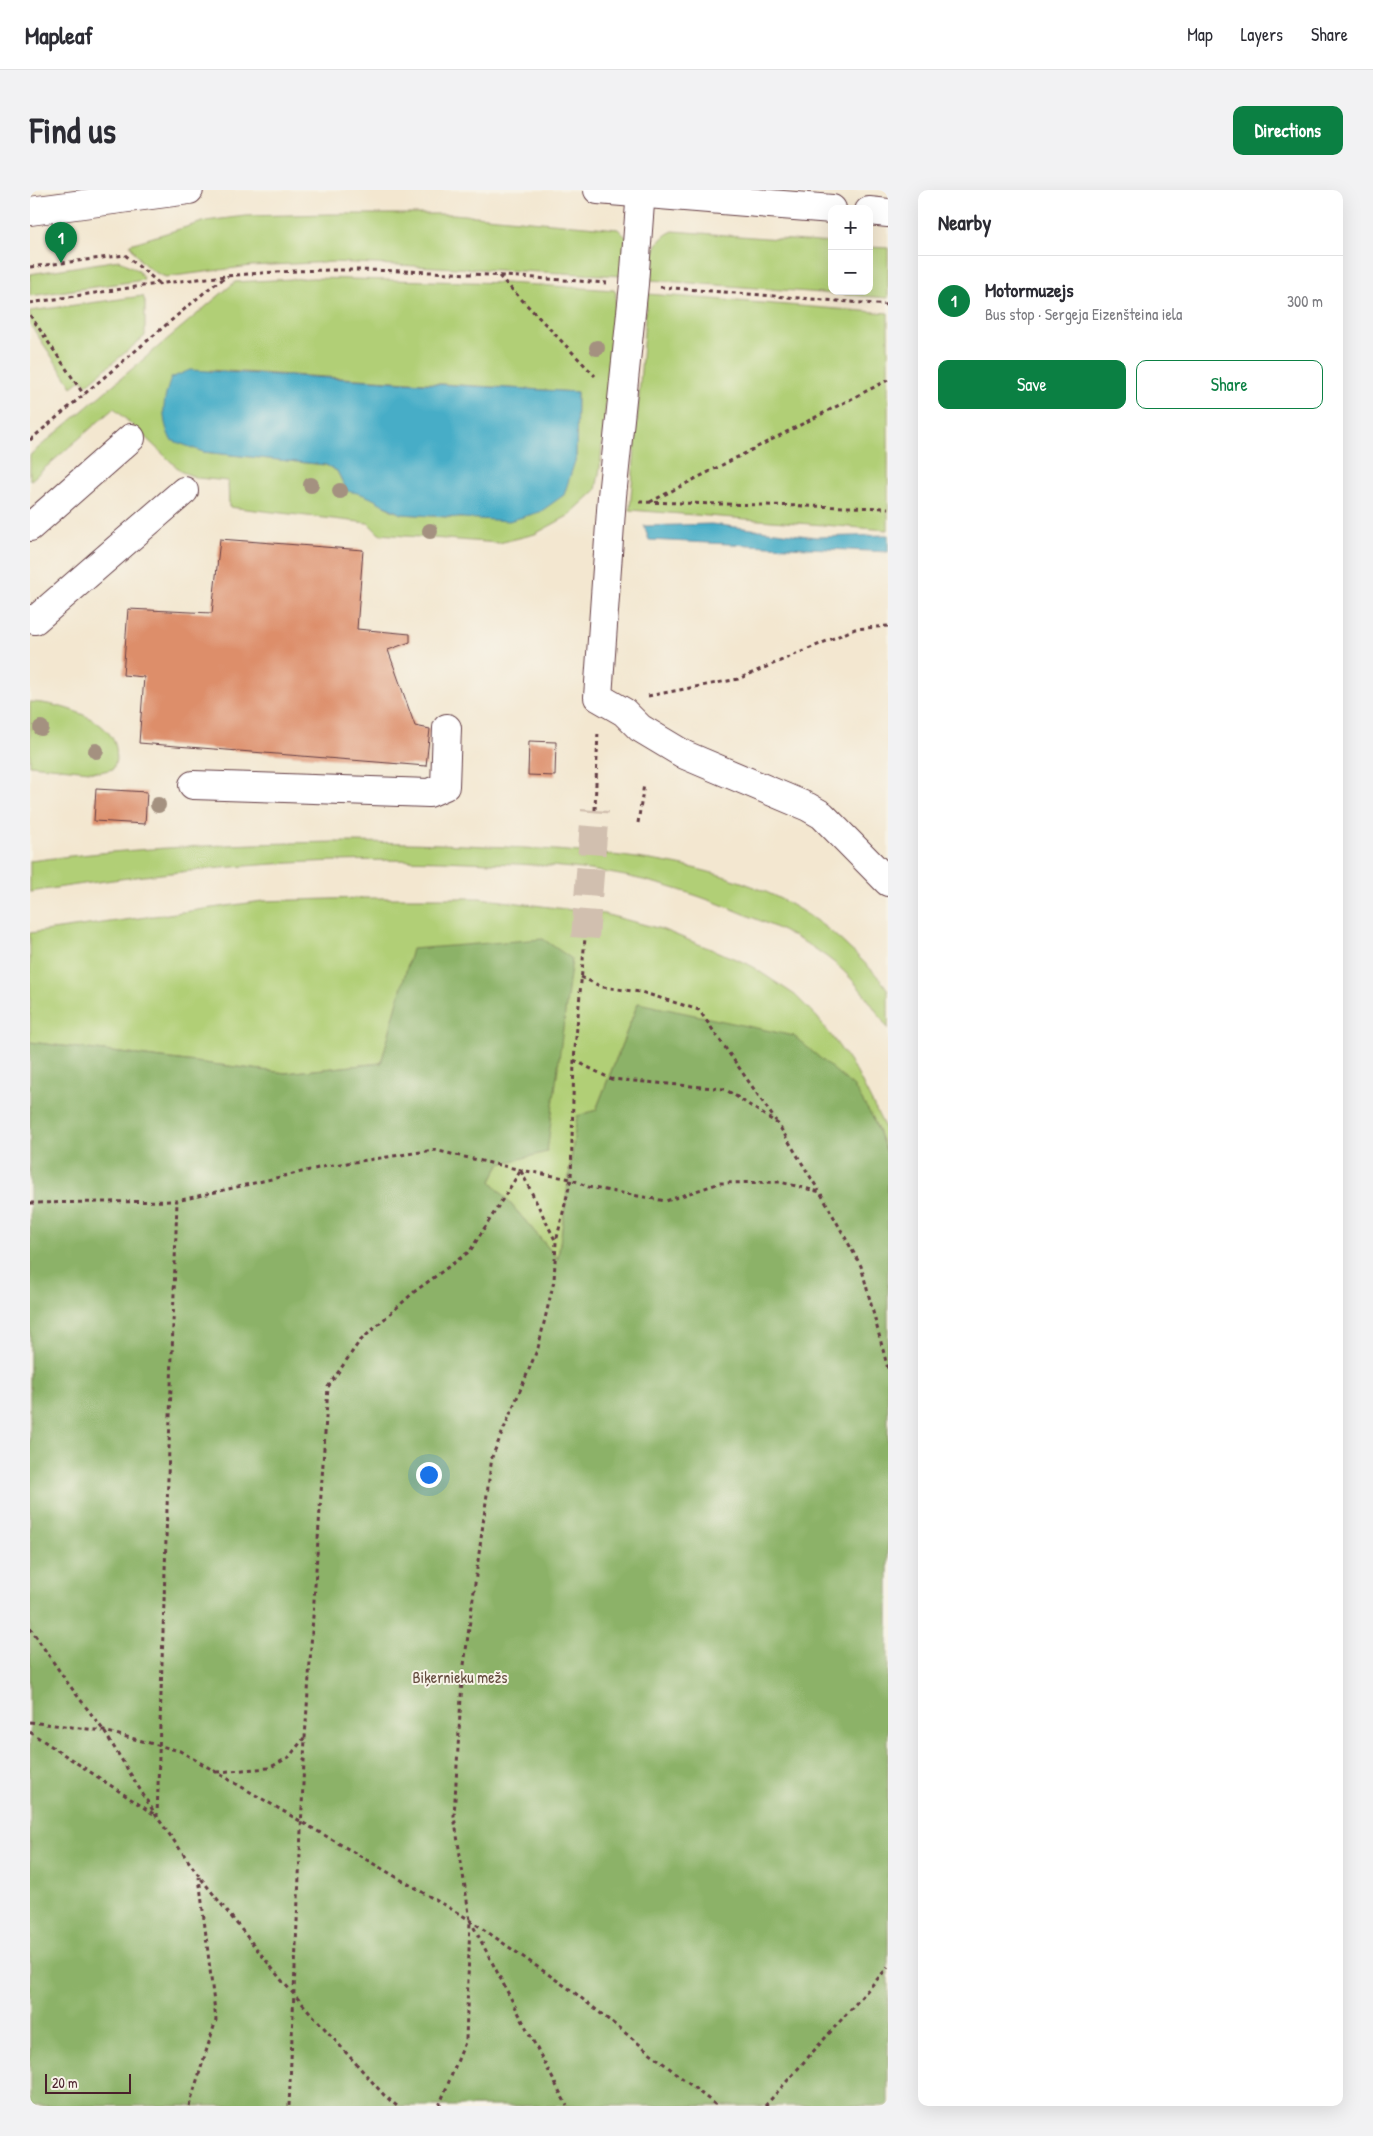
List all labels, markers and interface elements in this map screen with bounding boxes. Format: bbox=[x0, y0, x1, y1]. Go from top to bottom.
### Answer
text: Mapleaf bbox=[25, 19, 93, 51]
text: Map bbox=[1187, 22, 1213, 47]
text: Layers bbox=[1241, 22, 1283, 47]
text: Share bbox=[1311, 22, 1348, 47]
button: Directions bbox=[1233, 106, 1343, 155]
text: Find us bbox=[30, 107, 116, 154]
map controls bbox=[828, 205, 873, 295]
button: + bbox=[828, 205, 873, 250]
text: Nearby bbox=[938, 208, 991, 237]
pin: 1 bbox=[45, 222, 77, 263]
button: − bbox=[828, 250, 873, 295]
text: Motormuzejs bbox=[985, 277, 1073, 303]
text: 1 bbox=[951, 290, 957, 312]
text: 300 m bbox=[1287, 290, 1323, 312]
text: Bus stop · Sergeja Eizenšteina iela bbox=[985, 303, 1182, 325]
button: Save bbox=[938, 360, 1126, 409]
button: Share bbox=[1136, 360, 1323, 409]
your location bbox=[416, 1462, 442, 1488]
park label: Biķernieku mežs bbox=[412, 1666, 508, 1688]
scale bar bbox=[45, 2071, 131, 2094]
text: 20 m bbox=[52, 2073, 78, 2092]

